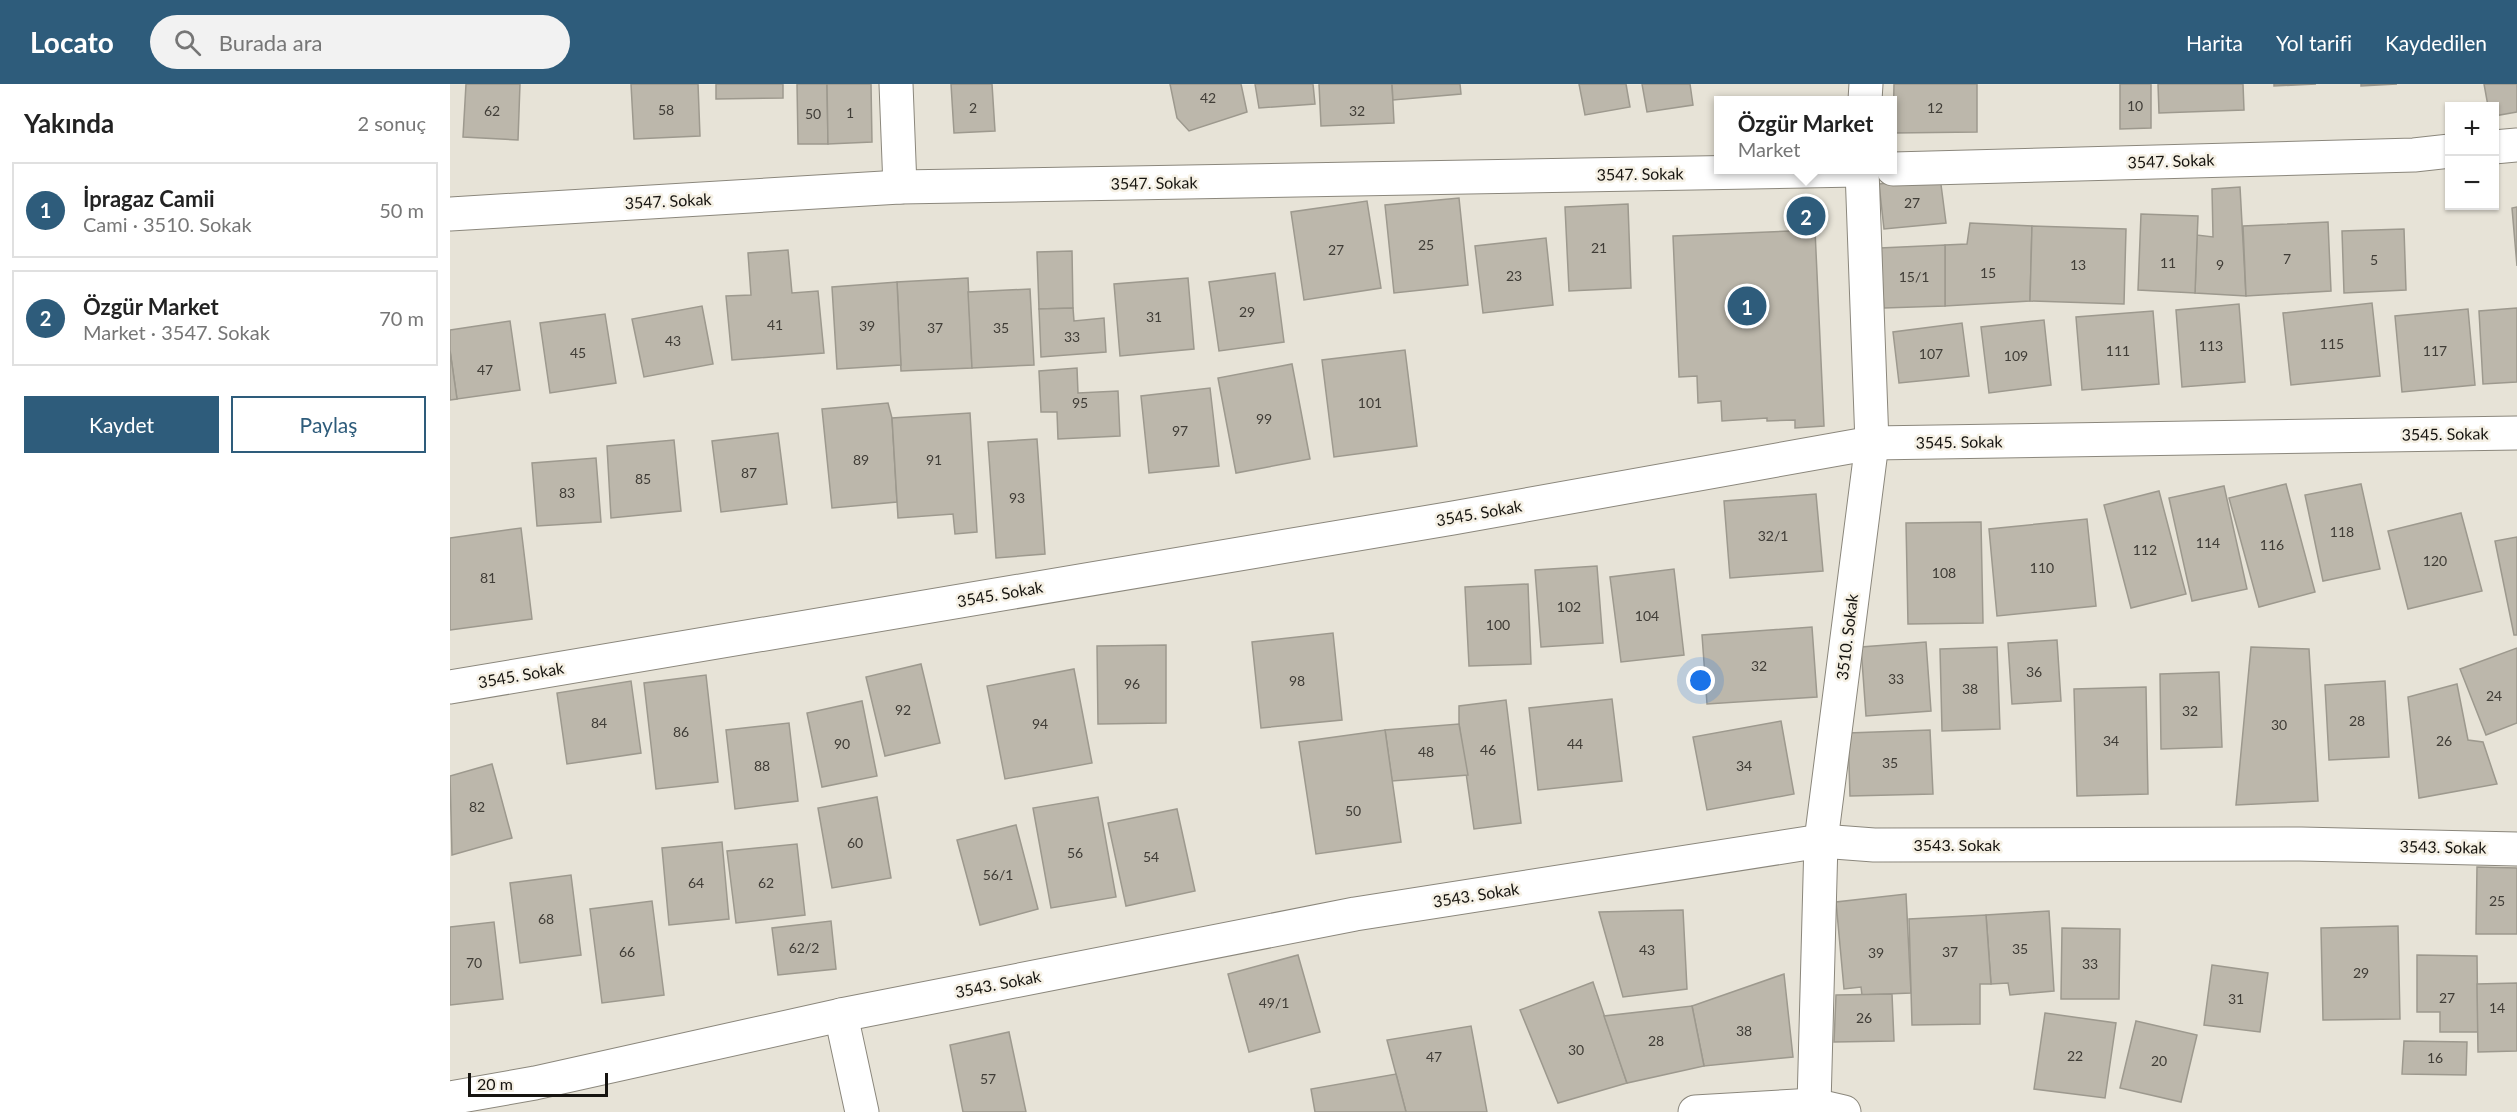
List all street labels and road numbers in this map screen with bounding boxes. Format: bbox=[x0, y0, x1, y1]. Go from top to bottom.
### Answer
street label: 3547. Sokak bbox=[2127, 149, 2216, 172]
street label: 3547. Sokak bbox=[1596, 163, 1684, 184]
street label: 3547. Sokak bbox=[1110, 172, 1198, 193]
street label: 3547. Sokak bbox=[624, 189, 713, 212]
street label: 3545. Sokak bbox=[2401, 423, 2489, 444]
street label: 3545. Sokak bbox=[1915, 431, 2003, 452]
street label: 3545. Sokak bbox=[1434, 495, 1524, 529]
street label: 3545. Sokak bbox=[955, 576, 1045, 610]
street label: 3510. Sokak bbox=[1832, 592, 1861, 681]
street label: 3545. Sokak bbox=[476, 657, 566, 691]
street label: 3543. Sokak bbox=[1914, 835, 2001, 854]
street label: 3543. Sokak bbox=[2399, 836, 2487, 857]
street label: 3543. Sokak bbox=[1432, 878, 1521, 911]
street label: 3543. Sokak bbox=[953, 966, 1043, 1001]

